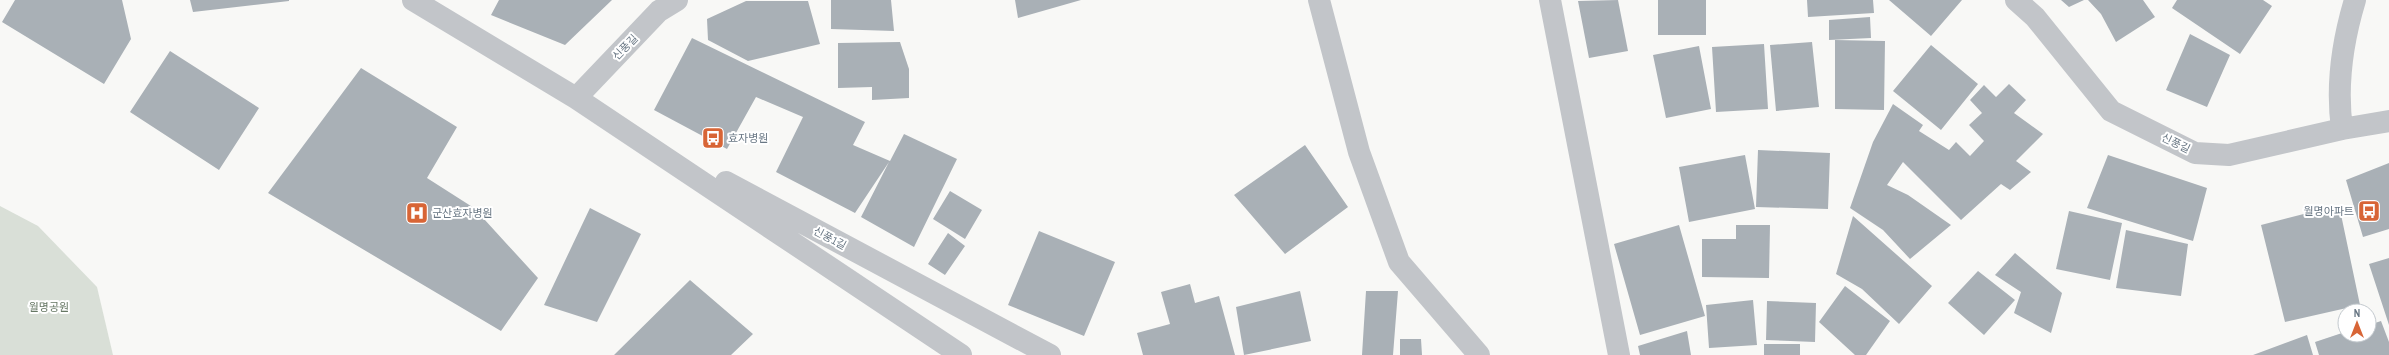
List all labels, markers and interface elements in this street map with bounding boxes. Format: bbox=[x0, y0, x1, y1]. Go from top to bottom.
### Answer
street label: 신풍길 bbox=[609, 31, 641, 63]
bus stop icon: 효자병원 bbox=[700, 125, 726, 151]
street label: 신풍길 bbox=[2159, 130, 2193, 156]
place label: 효자병원 bbox=[728, 131, 768, 145]
bus stop icon: 월명아파트 bbox=[2356, 198, 2382, 224]
hospital icon: 군산효자병원 bbox=[404, 200, 430, 226]
place label: 월명아파트 bbox=[2303, 204, 2354, 218]
place label: 군산효자병원 bbox=[432, 206, 493, 220]
street label: 신풍1길 bbox=[811, 224, 849, 252]
park label: 월명공원 bbox=[29, 300, 69, 314]
north arrow bbox=[2337, 303, 2377, 343]
text: N bbox=[2354, 306, 2360, 320]

